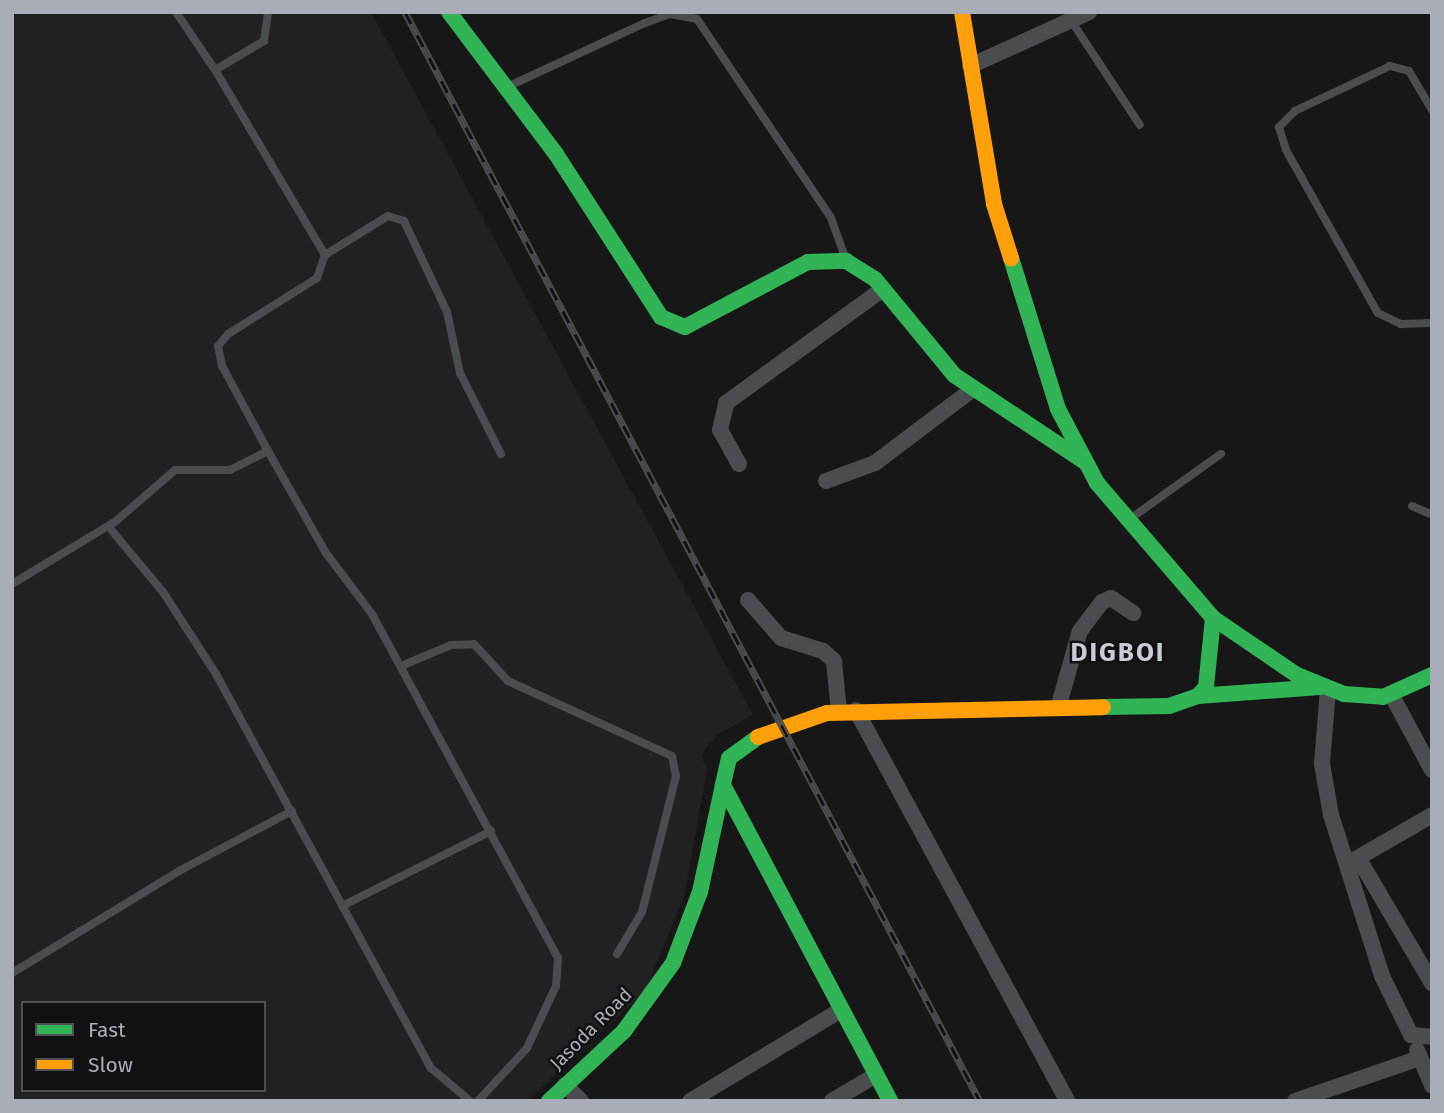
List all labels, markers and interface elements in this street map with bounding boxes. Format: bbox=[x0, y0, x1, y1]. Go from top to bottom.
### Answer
district label: DIGBOI bbox=[1071, 637, 1165, 669]
street label: Jasoda Road bbox=[545, 983, 637, 1075]
legend bbox=[21, 1001, 266, 1092]
text: Fast bbox=[88, 1017, 126, 1043]
text: Slow bbox=[88, 1052, 133, 1078]

